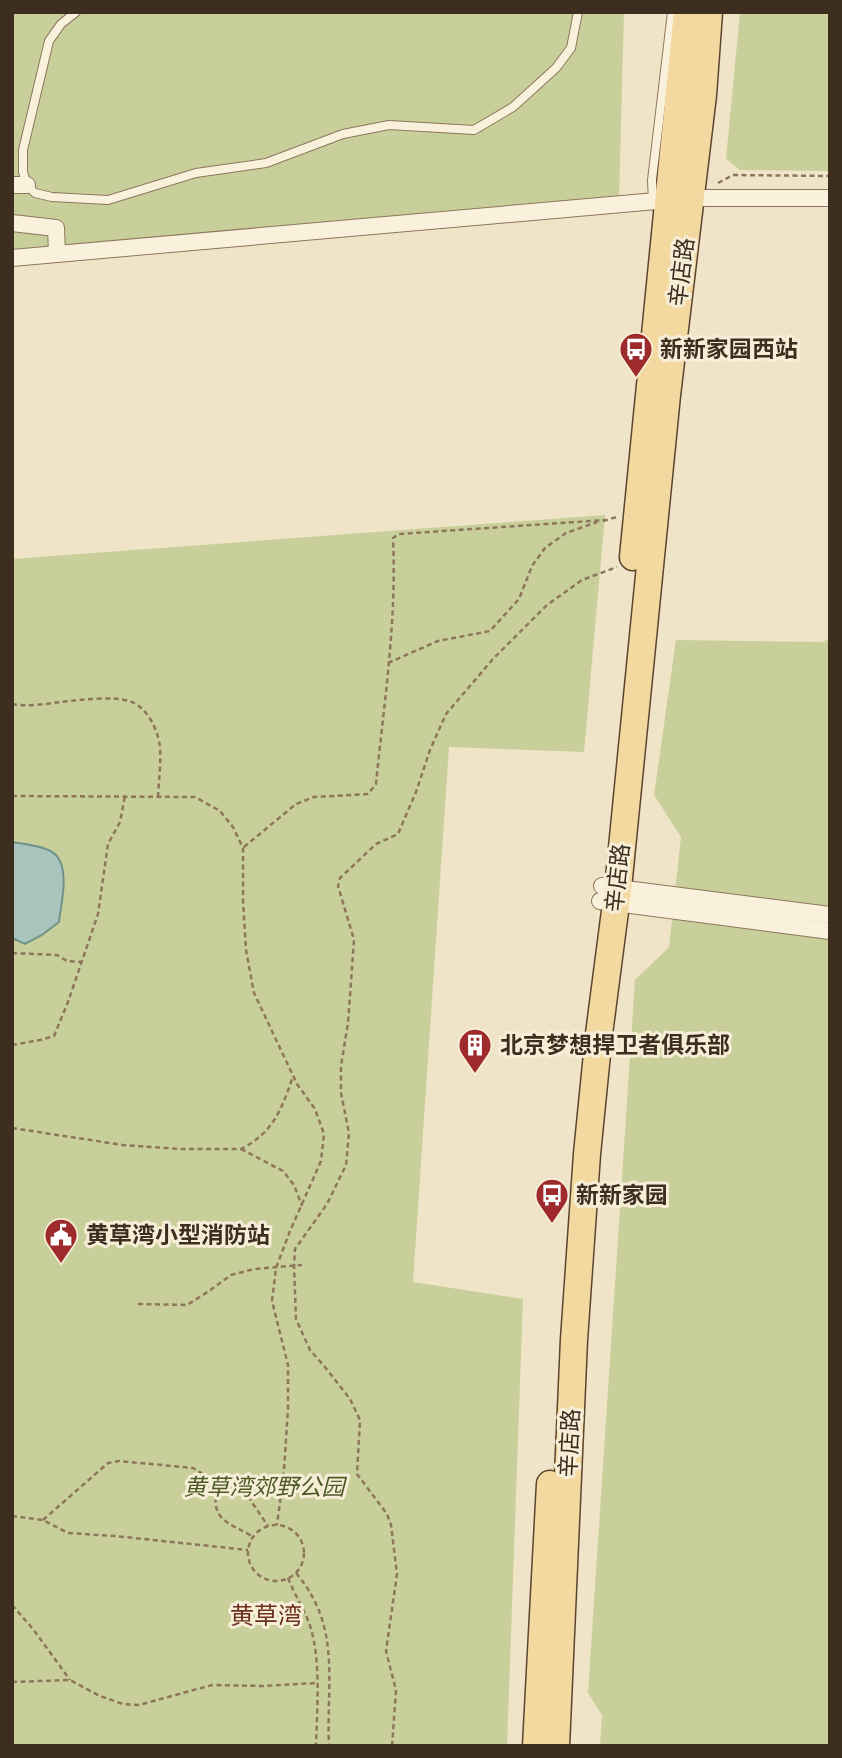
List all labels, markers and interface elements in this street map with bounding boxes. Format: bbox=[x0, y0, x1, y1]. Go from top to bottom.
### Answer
street label: 辛店路 bbox=[664, 236, 700, 308]
bus stop icon: 新新家园西站 bbox=[617, 330, 655, 379]
place label: 新新家园西站 bbox=[660, 336, 798, 363]
street label: 辛店路 bbox=[601, 842, 635, 914]
building icon: 北京梦想捍卫者俱乐部 bbox=[456, 1026, 494, 1075]
place label: 北京梦想捍卫者俱乐部 bbox=[500, 1032, 730, 1059]
bus stop icon: 新新家园 bbox=[533, 1176, 571, 1225]
place label: 新新家园 bbox=[576, 1182, 668, 1209]
public building icon: 黄草湾小型消防站 bbox=[42, 1216, 80, 1265]
place label: 黄草湾小型消防站 bbox=[86, 1222, 270, 1249]
street label: 辛店路 bbox=[555, 1408, 585, 1478]
park label: 黄草湾郊野公园 bbox=[184, 1474, 348, 1501]
district label: 黄草湾 bbox=[230, 1602, 302, 1630]

